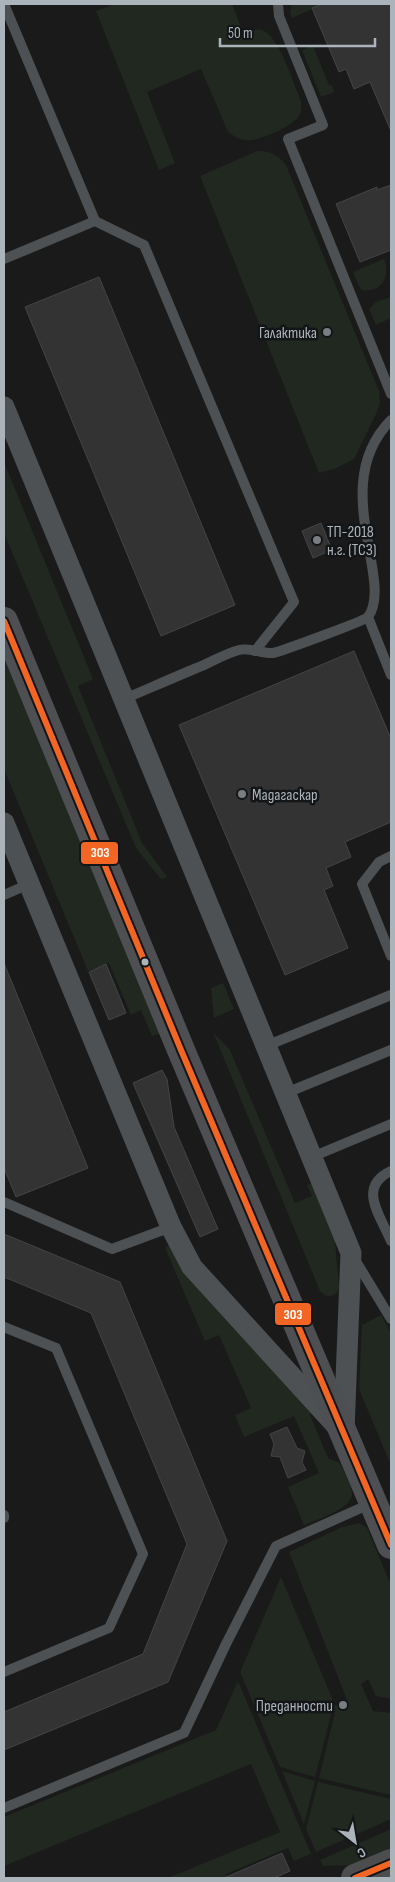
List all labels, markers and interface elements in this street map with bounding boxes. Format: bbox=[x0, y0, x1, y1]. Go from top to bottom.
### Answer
scale bar bbox=[220, 15, 375, 47]
text: 50 m bbox=[228, 24, 253, 43]
place label: Галактика bbox=[259, 324, 317, 343]
marker: Галактика bbox=[321, 326, 333, 338]
place label: ТП-2018 н.г. (ТСЗ) bbox=[327, 523, 376, 560]
marker: ТП-2018 н.г. (ТСЗ) bbox=[311, 534, 323, 546]
place label: Мадагаскар bbox=[252, 786, 318, 805]
marker: Мадагаскар bbox=[236, 788, 248, 800]
line badge: 303 bbox=[80, 841, 119, 865]
text: 303 bbox=[90, 844, 110, 861]
unlabelled marker bbox=[140, 957, 150, 967]
line badge: 303 bbox=[274, 1302, 312, 1326]
text: 303 bbox=[283, 1306, 303, 1323]
place label: Преданности bbox=[256, 1697, 333, 1716]
marker: Преданности bbox=[337, 1699, 349, 1711]
north arrow bbox=[330, 1817, 380, 1867]
text: С bbox=[354, 1844, 369, 1862]

